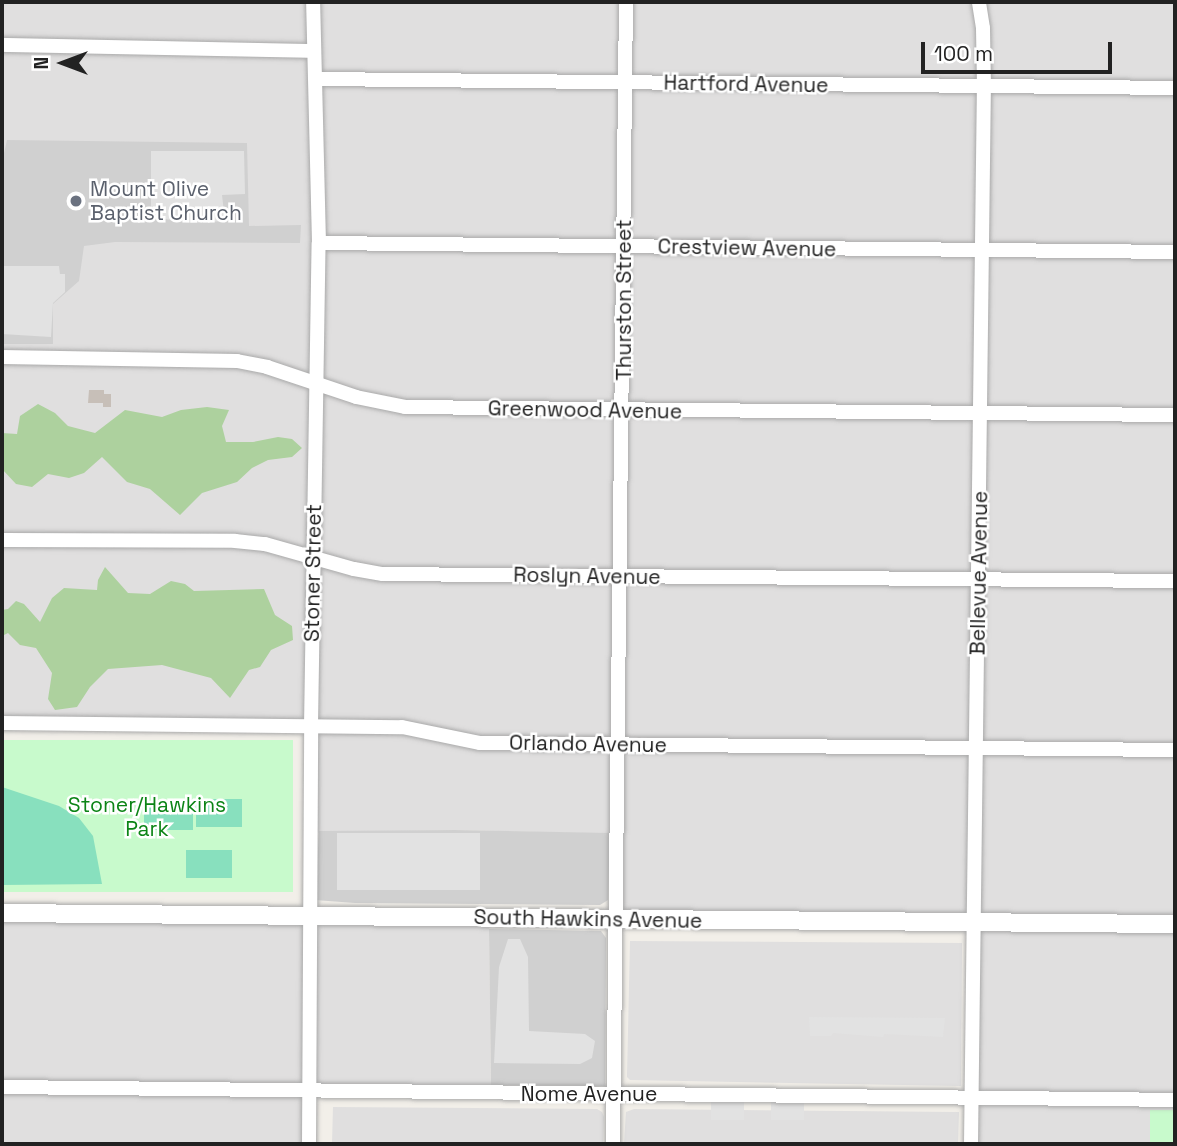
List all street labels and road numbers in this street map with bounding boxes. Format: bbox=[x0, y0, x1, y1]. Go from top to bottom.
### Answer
street label: Hartford Avenue bbox=[663, 70, 829, 98]
street label: Thurston Street bbox=[611, 219, 637, 381]
street label: Crestview Avenue bbox=[657, 234, 837, 262]
street label: Greenwood Avenue bbox=[487, 396, 683, 424]
street label: Bellevue Avenue bbox=[965, 490, 993, 656]
street label: Stoner Street bbox=[299, 504, 327, 642]
street label: Roslyn Avenue bbox=[513, 562, 661, 590]
street label: Orlando Avenue bbox=[509, 730, 667, 758]
street label: South Hawkins Avenue bbox=[473, 904, 703, 934]
street label: Nome Avenue bbox=[521, 1081, 657, 1107]

